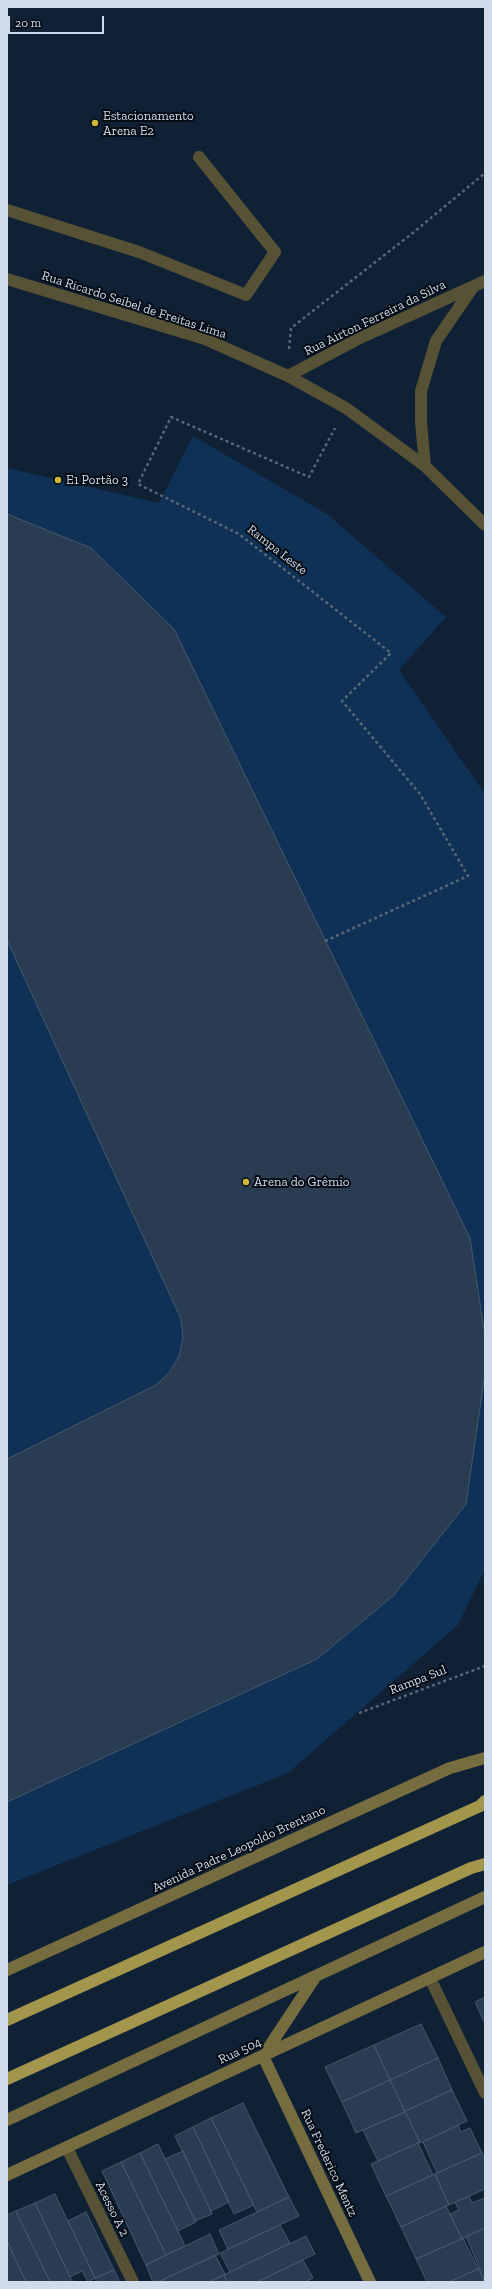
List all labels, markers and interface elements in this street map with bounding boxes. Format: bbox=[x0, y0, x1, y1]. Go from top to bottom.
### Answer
scale bar bbox=[10, 8, 106, 34]
text: 20 m bbox=[15, 16, 41, 30]
place label: Estacionamento Arena E2 bbox=[103, 108, 194, 139]
marker: Estacionamento Arena E2 bbox=[90, 118, 100, 128]
street label: Rua Ricardo Seibel de Freitas Lima bbox=[40, 268, 228, 342]
street label: Rua Airton Ferreira da Silva bbox=[302, 277, 448, 359]
place label: E1 Portão 3 bbox=[66, 472, 128, 488]
marker: E1 Portão 3 bbox=[53, 475, 63, 485]
street label: Rampa Leste bbox=[244, 522, 310, 578]
place label: Arena do Grêmio bbox=[254, 1174, 350, 1190]
marker: Arena do Grêmio bbox=[241, 1177, 251, 1187]
street label: Rampa Sul bbox=[387, 1662, 449, 1698]
street label: Avenida Padre Leopoldo Brentano bbox=[150, 1802, 328, 1896]
street label: Rua 504 bbox=[216, 2034, 264, 2068]
street label: Rua Frederico Mentz bbox=[297, 2107, 361, 2219]
street label: Acesso A 2 bbox=[92, 2179, 132, 2239]

